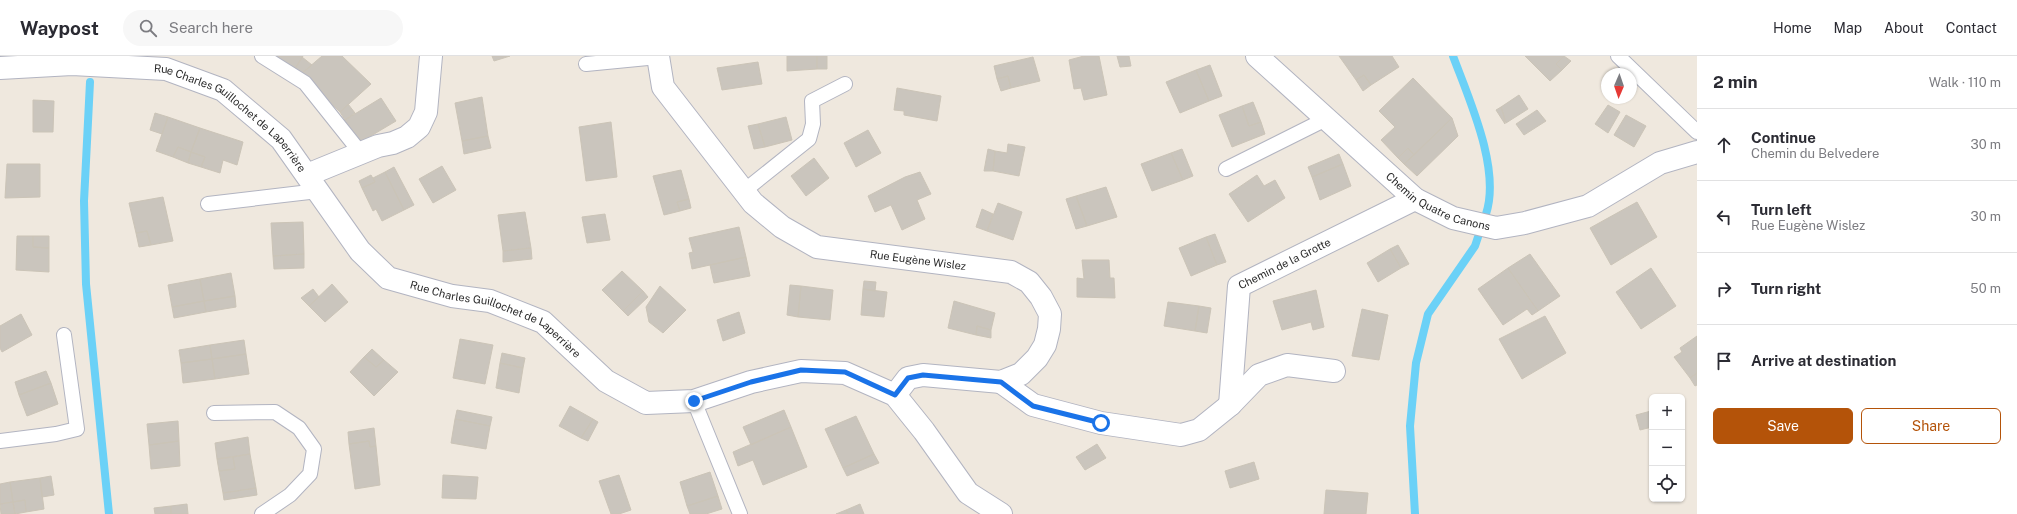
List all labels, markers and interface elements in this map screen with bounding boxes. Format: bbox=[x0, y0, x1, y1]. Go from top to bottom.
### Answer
search box bbox=[123, 10, 403, 46]
text: Waypost bbox=[20, 17, 99, 39]
icon: search bbox=[137, 17, 159, 39]
text: Search here bbox=[169, 19, 253, 36]
text: Home bbox=[1773, 20, 1812, 36]
text: Map bbox=[1834, 20, 1862, 36]
text: About bbox=[1884, 20, 1924, 36]
text: Contact bbox=[1946, 20, 1997, 36]
street label: Rue Charles Guillochet de Laperrière bbox=[154, 62, 308, 174]
north arrow bbox=[1601, 68, 1637, 104]
text: 2 min bbox=[1713, 72, 1758, 92]
text: Walk · 110 m bbox=[1929, 75, 2001, 90]
text: Continue bbox=[1751, 129, 1816, 146]
icon: ahead bbox=[1713, 134, 1735, 156]
text: 30 m bbox=[1971, 137, 2001, 152]
text: Chemin du Belvedere bbox=[1751, 146, 1879, 161]
street label: Chemin Quatre Canons bbox=[1384, 170, 1492, 233]
text: Turn left bbox=[1751, 201, 1812, 218]
icon: left bbox=[1713, 206, 1735, 228]
text: 30 m bbox=[1971, 209, 2001, 224]
text: Rue Eugène Wislez bbox=[1751, 218, 1865, 233]
street label: Chemin de la Grotte bbox=[1236, 236, 1332, 291]
street label: Rue Eugène Wislez bbox=[869, 248, 967, 272]
icon: right bbox=[1713, 278, 1735, 300]
street label: Rue Charles Guillochet de Laperrière bbox=[409, 279, 583, 360]
text: Turn right bbox=[1751, 280, 1821, 297]
text: 50 m bbox=[1970, 281, 2001, 296]
icon: arrive bbox=[1713, 350, 1735, 372]
text: Arrive at destination bbox=[1751, 352, 1896, 369]
route end bbox=[685, 392, 703, 410]
map controls bbox=[1649, 394, 1685, 502]
button: + bbox=[1649, 394, 1685, 430]
button: Save bbox=[1713, 408, 1853, 444]
button: Share bbox=[1861, 408, 2001, 444]
route start bbox=[1092, 414, 1110, 432]
button: − bbox=[1649, 430, 1685, 466]
button: locate bbox=[1649, 466, 1685, 502]

